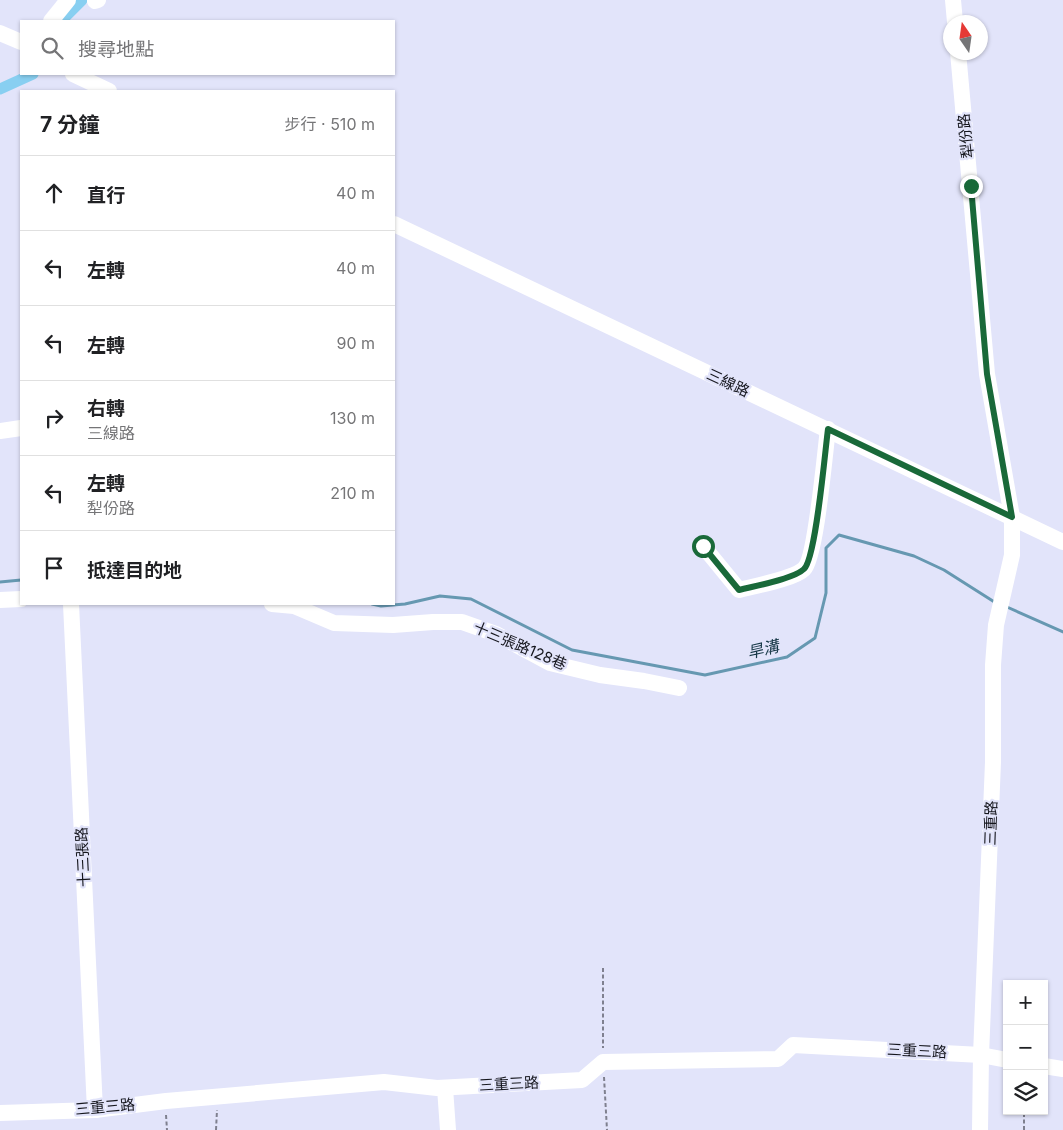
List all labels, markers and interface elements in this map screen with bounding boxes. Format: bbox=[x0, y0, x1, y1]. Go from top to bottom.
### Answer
north arrow bbox=[943, 15, 988, 60]
search box bbox=[20, 20, 395, 75]
icon: search bbox=[38, 34, 66, 62]
text: 搜尋地點 bbox=[78, 38, 154, 61]
text: 7 分鐘 bbox=[40, 112, 99, 137]
street label: 犁份路 bbox=[954, 113, 977, 159]
text: 步行 · 510 m bbox=[285, 114, 375, 134]
route end bbox=[960, 175, 983, 198]
icon: ahead bbox=[40, 179, 68, 207]
text: 40 m bbox=[336, 183, 375, 203]
text: 直行 bbox=[87, 184, 125, 207]
icon: left bbox=[40, 254, 68, 282]
text: 40 m bbox=[336, 258, 375, 278]
text: 左轉 bbox=[87, 259, 125, 282]
icon: left bbox=[40, 329, 68, 357]
text: 90 m bbox=[336, 333, 375, 353]
text: 左轉 bbox=[87, 334, 125, 357]
street label: 三線路 bbox=[704, 364, 753, 401]
text: 右轉 bbox=[87, 397, 125, 420]
icon: right bbox=[40, 404, 68, 432]
text: 130 m bbox=[330, 408, 375, 428]
text: 三線路 bbox=[87, 423, 135, 443]
text: 左轉 bbox=[87, 472, 125, 495]
icon: left bbox=[40, 479, 68, 507]
text: 210 m bbox=[330, 483, 375, 503]
text: 犁份路 bbox=[87, 498, 135, 518]
route start bbox=[692, 535, 715, 558]
icon: arrive bbox=[40, 554, 68, 582]
text: 抵達目的地 bbox=[87, 559, 182, 582]
street label: 十三張路128巷 bbox=[471, 617, 570, 674]
water label: 旱溝 bbox=[745, 635, 783, 662]
street label: 三重路 bbox=[980, 800, 1001, 846]
street label: 十三張路 bbox=[71, 827, 94, 887]
map controls bbox=[1003, 980, 1048, 1115]
button: + bbox=[1003, 980, 1048, 1025]
button: − bbox=[1003, 1025, 1048, 1070]
street label: 三重三路 bbox=[887, 1039, 947, 1062]
button: layers bbox=[1003, 1070, 1048, 1115]
street label: 三重三路 bbox=[479, 1072, 539, 1095]
street label: 三重三路 bbox=[74, 1094, 136, 1119]

